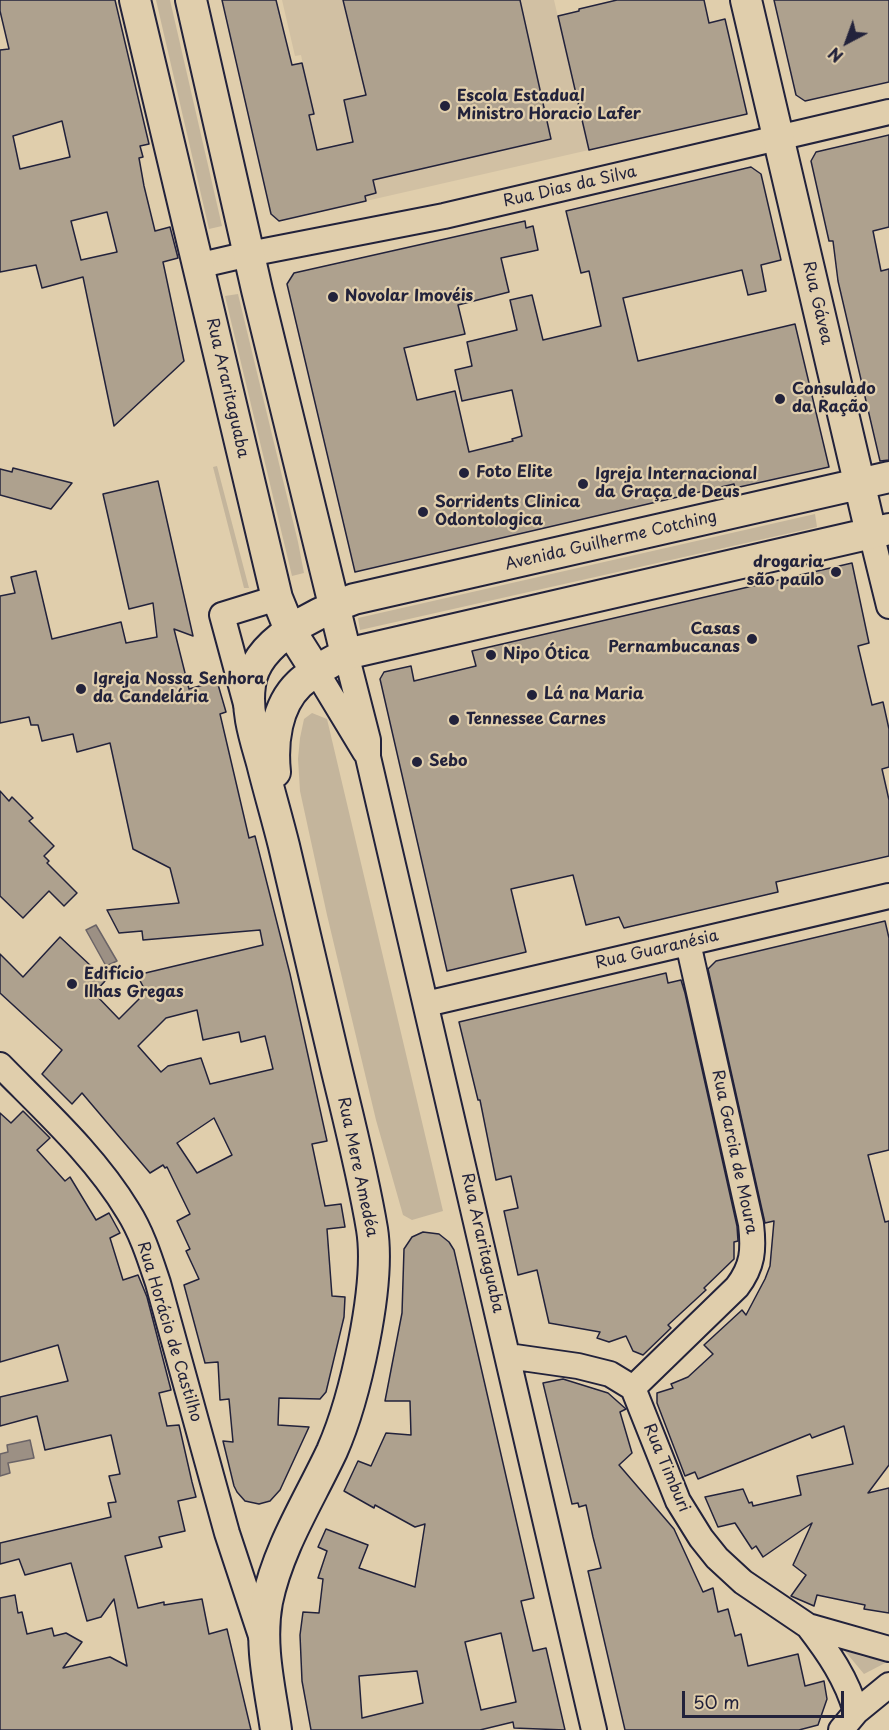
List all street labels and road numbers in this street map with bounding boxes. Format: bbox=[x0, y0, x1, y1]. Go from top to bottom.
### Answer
street label: Rua Dias da Silva bbox=[501, 162, 639, 212]
street label: Rua Gávea bbox=[798, 259, 836, 347]
street label: Rua Araritaguaba bbox=[202, 316, 252, 460]
street label: Avenida Guilherme Cotching bbox=[503, 507, 719, 575]
street label: Rua Guaranésia bbox=[594, 927, 720, 973]
street label: Rua Garcia de Moura bbox=[707, 1068, 761, 1236]
street label: Rua Mere Amedéa bbox=[333, 1095, 381, 1239]
street label: Rua Araritaguaba bbox=[457, 1171, 507, 1315]
street label: Rua Horácio de Castilho bbox=[132, 1239, 206, 1425]
street label: Rua Timburi bbox=[639, 1421, 693, 1515]

